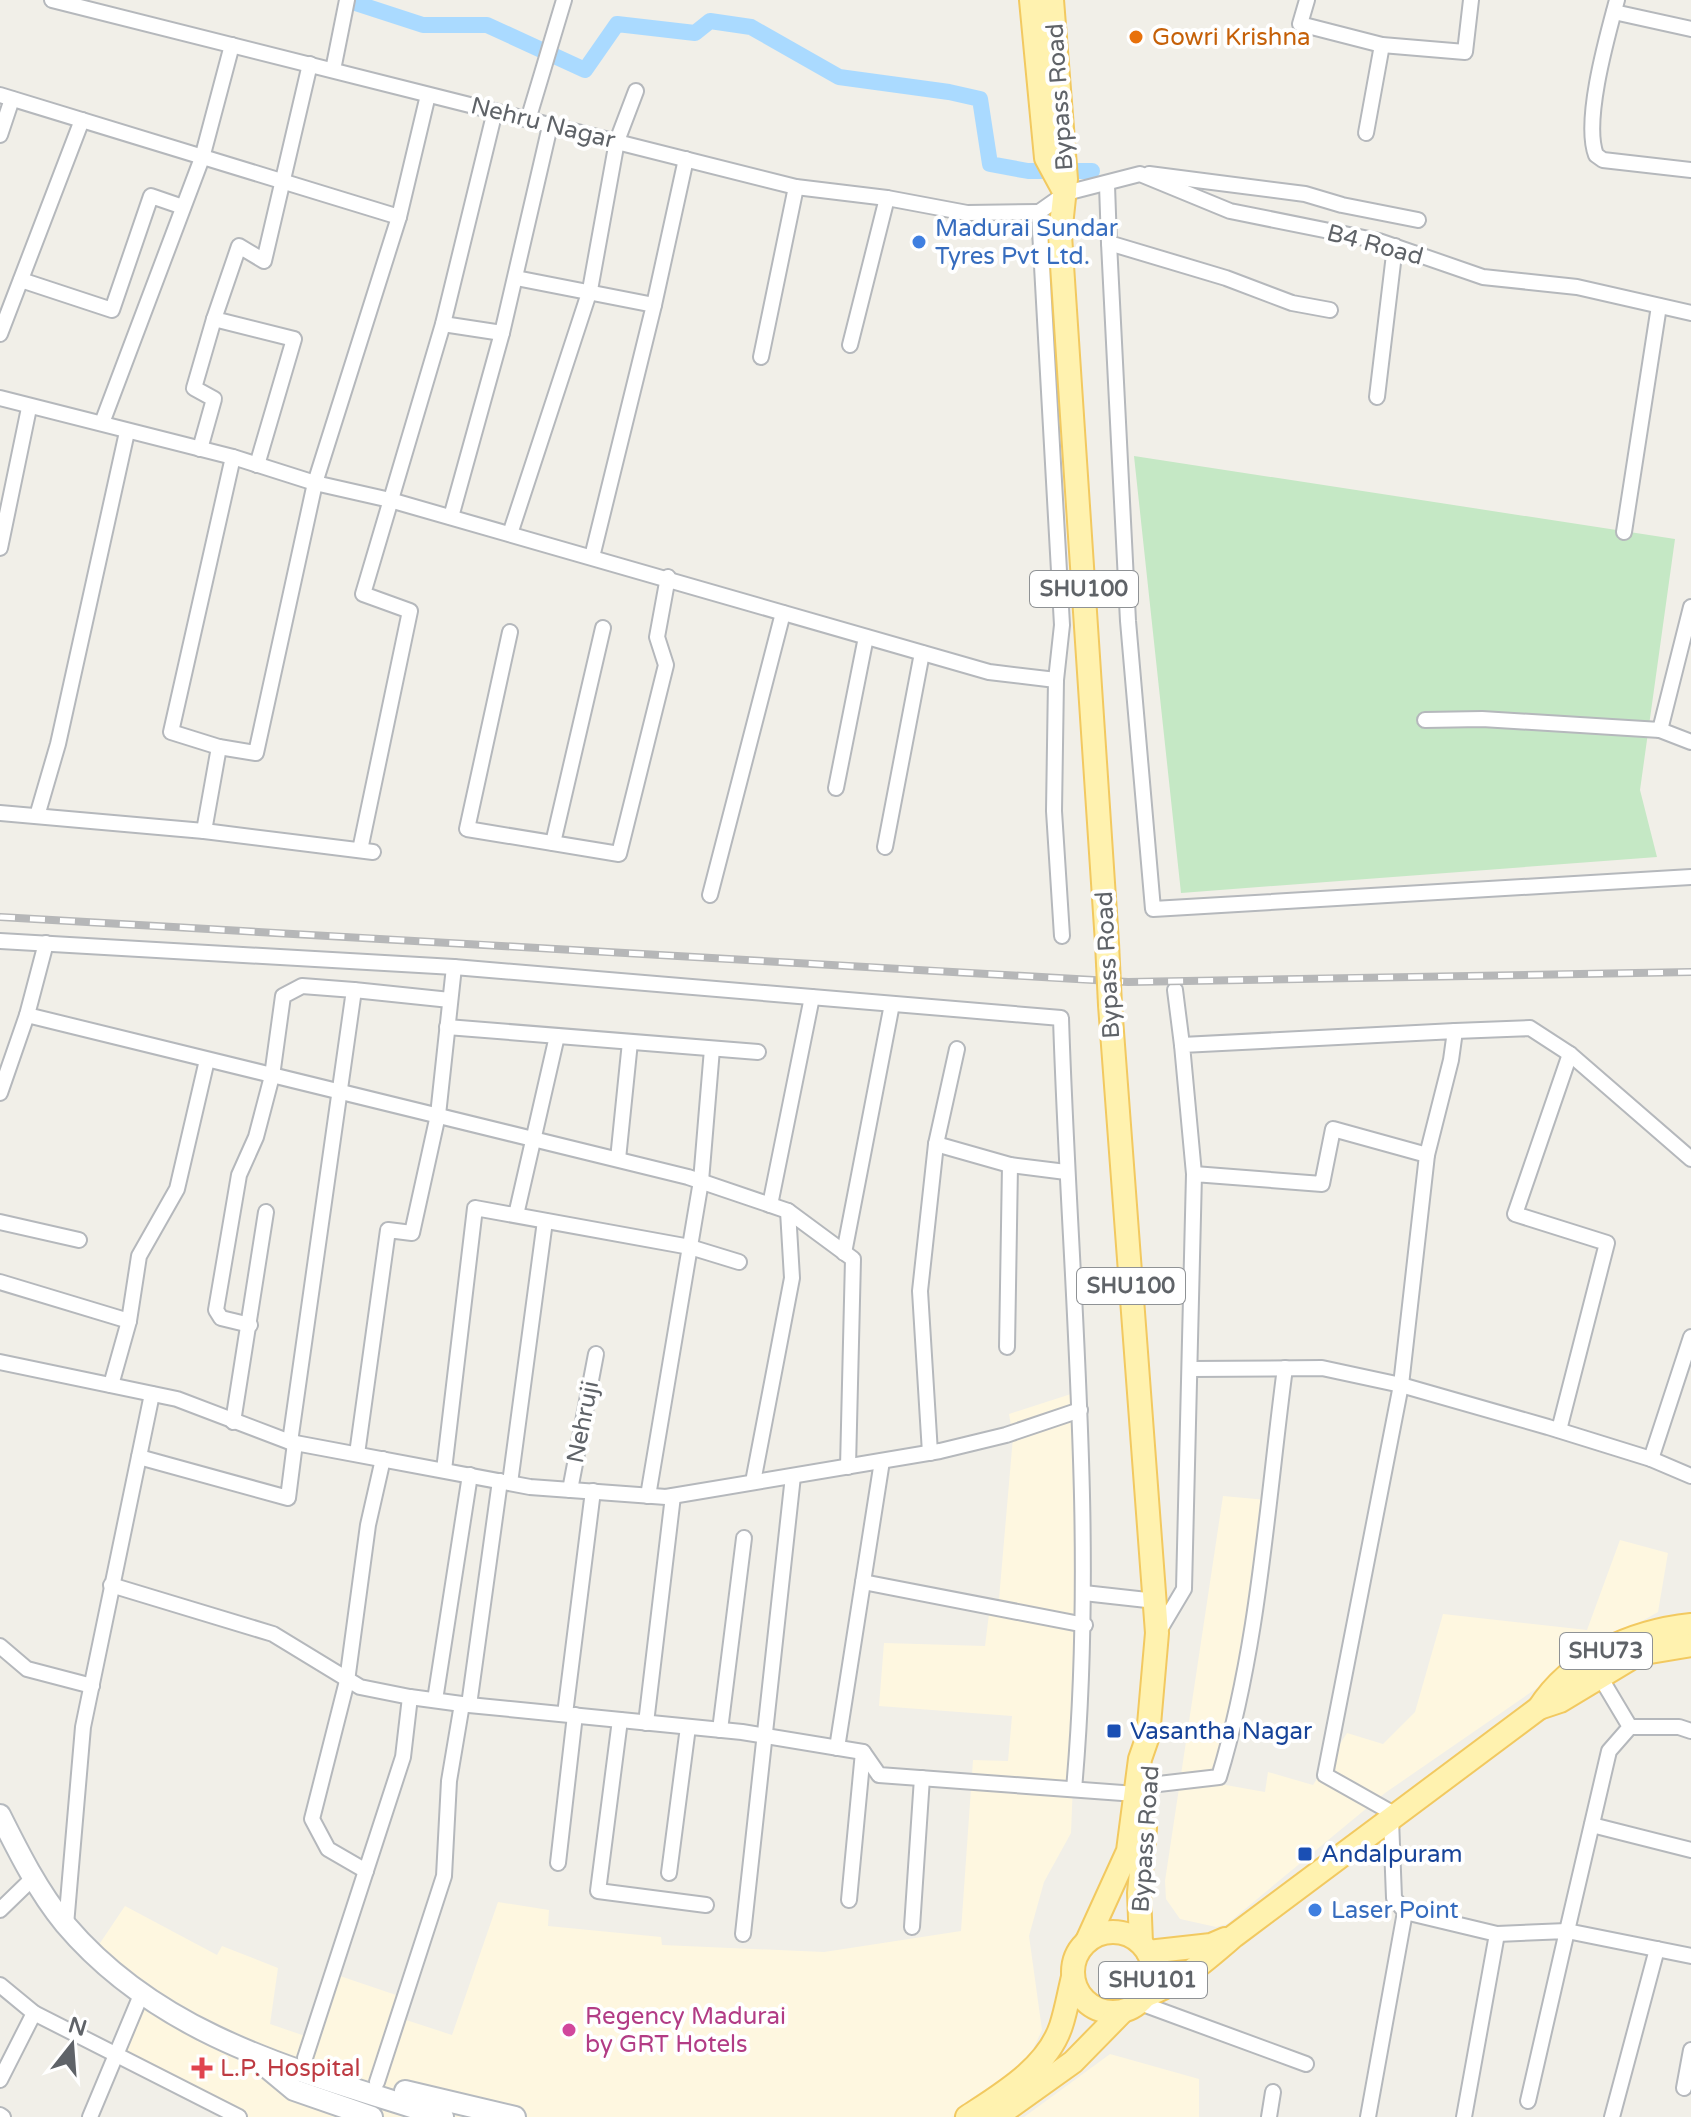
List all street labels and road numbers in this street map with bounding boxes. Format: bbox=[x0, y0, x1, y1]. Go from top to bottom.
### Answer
street label: Bypass Road bbox=[1040, 22, 1080, 172]
street label: Nehru Nagar bbox=[468, 91, 619, 155]
street label: B4 Road bbox=[1324, 218, 1426, 272]
road number: SHU100 bbox=[1030, 571, 1138, 607]
street label: Bypass Road bbox=[1090, 891, 1126, 1039]
road number: SHU100 bbox=[1077, 1268, 1185, 1304]
street label: Nehruji bbox=[561, 1378, 605, 1466]
road number: SHU73 bbox=[1560, 1633, 1652, 1669]
street label: Bypass Road bbox=[1126, 1764, 1166, 1914]
road number: SHU101 bbox=[1099, 1962, 1207, 1998]

